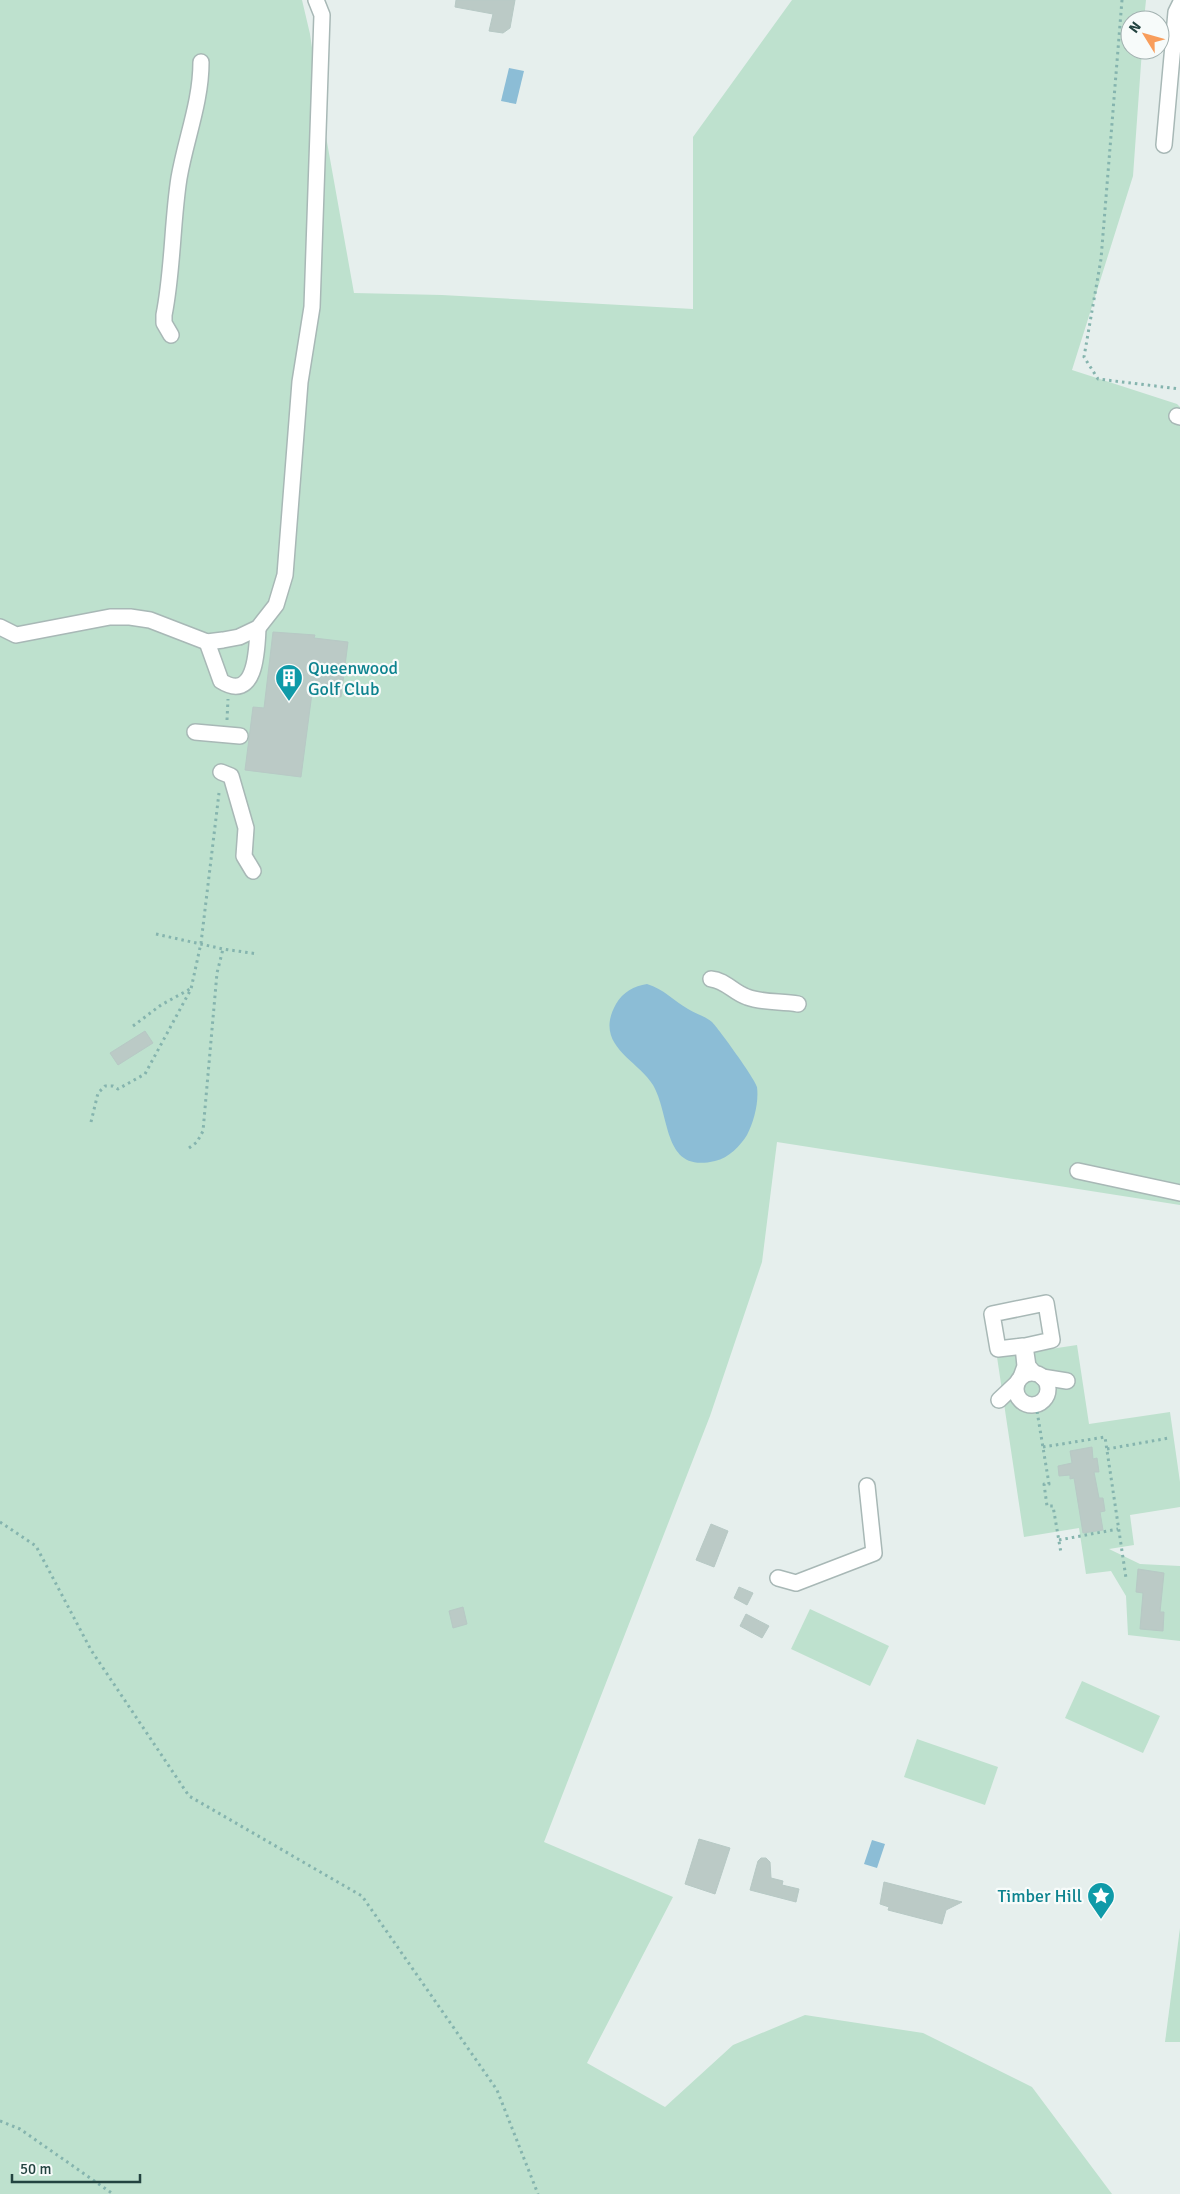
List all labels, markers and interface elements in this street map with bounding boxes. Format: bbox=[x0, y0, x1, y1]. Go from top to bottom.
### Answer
north arrow bbox=[1120, 10, 1170, 60]
text: N bbox=[1125, 18, 1145, 36]
place label: Queenwood Golf Club bbox=[308, 657, 398, 700]
building icon: Queenwood Golf Club bbox=[274, 663, 304, 702]
place icon: Timber Hill bbox=[1086, 1881, 1116, 1920]
place label: Timber Hill bbox=[997, 1885, 1082, 1907]
scale bar bbox=[12, 2152, 140, 2184]
text: 50 m bbox=[20, 2160, 51, 2178]

